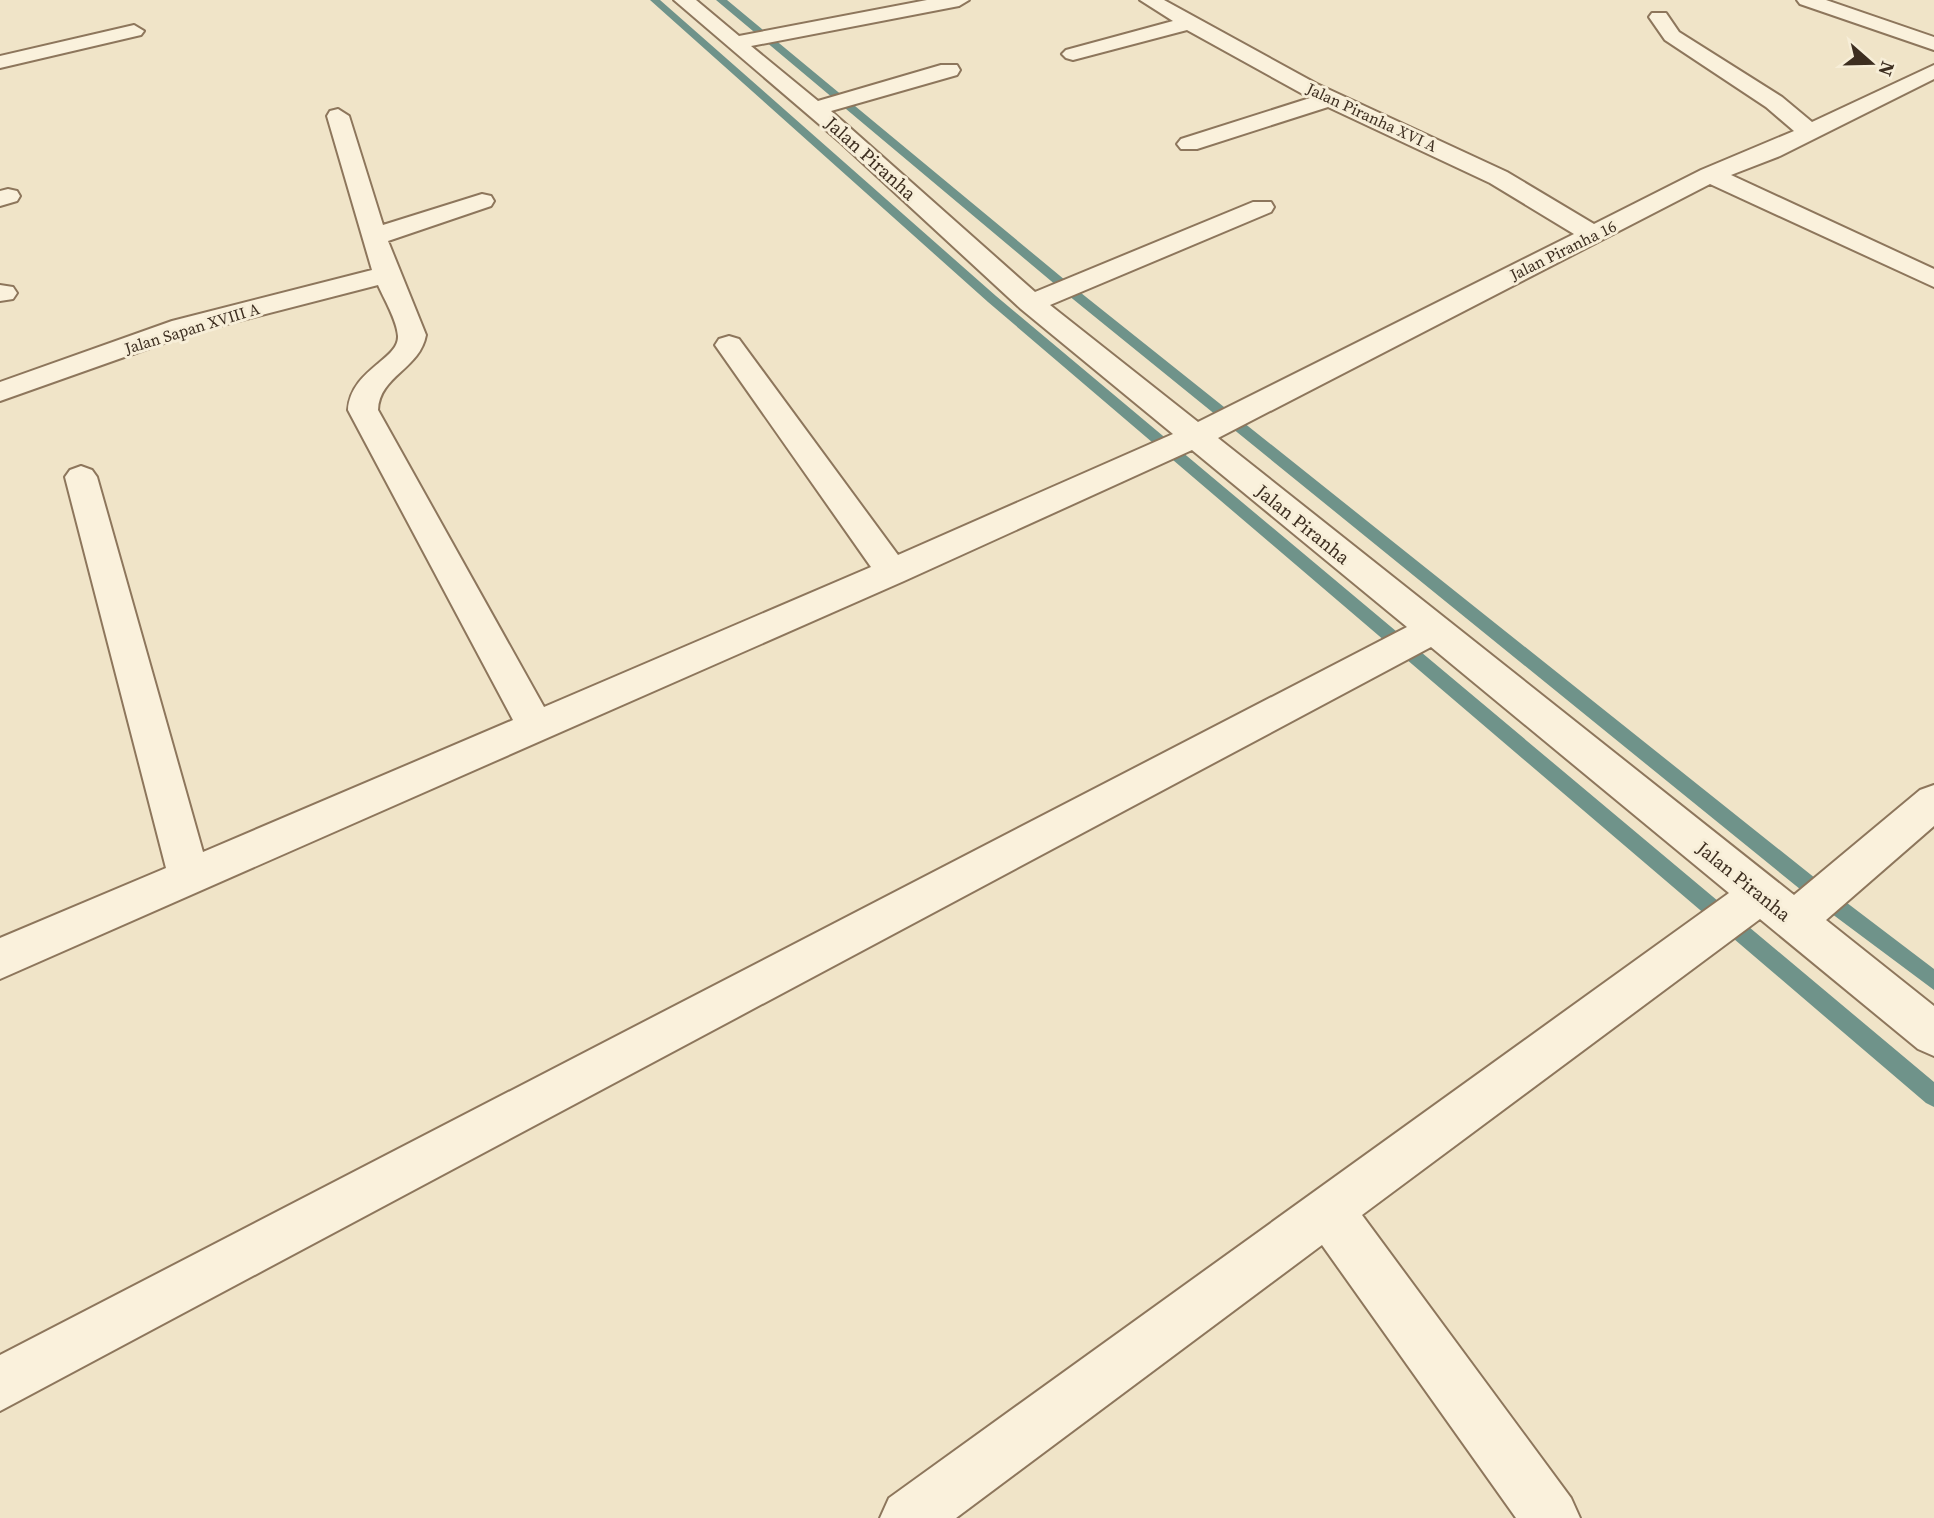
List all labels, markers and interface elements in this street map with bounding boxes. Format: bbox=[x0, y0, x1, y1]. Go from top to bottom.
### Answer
north arrow bbox=[1836, 28, 1906, 98]
text: N bbox=[1872, 58, 1902, 80]
street label: Jalan Piranha XVI A bbox=[1302, 77, 1441, 157]
street label: Jalan Piranha bbox=[819, 109, 922, 206]
street label: Jalan Piranha 16 bbox=[1505, 215, 1620, 286]
street label: Jalan Sapan XVIII A bbox=[121, 297, 262, 359]
street label: Jalan Piranha bbox=[1250, 477, 1356, 570]
street label: Jalan Piranha bbox=[1691, 834, 1797, 927]

